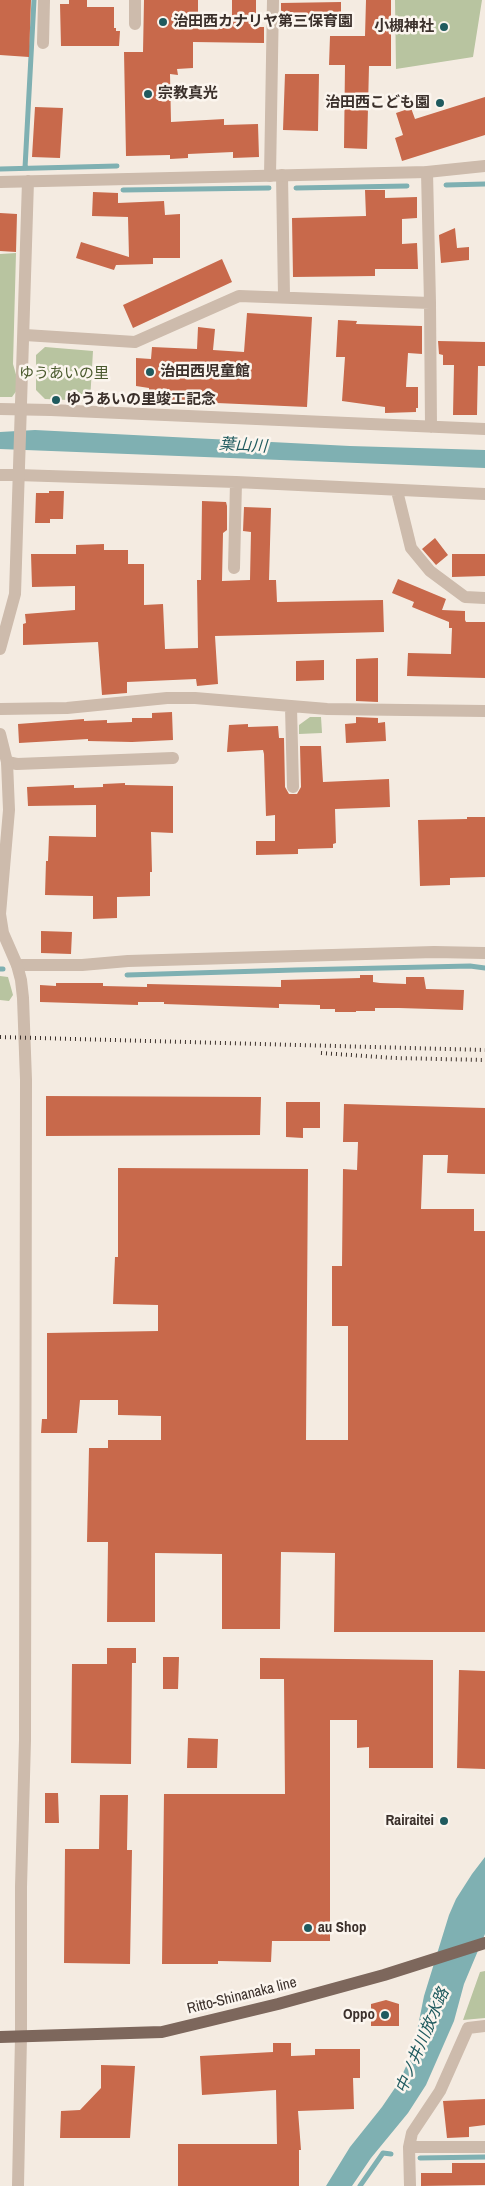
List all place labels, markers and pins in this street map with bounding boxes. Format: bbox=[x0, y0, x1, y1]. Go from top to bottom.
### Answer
place label: 治田西カナリヤ第三保育園 bbox=[173, 13, 353, 31]
marker: 治田西カナリヤ第三保育園 bbox=[157, 16, 169, 28]
place label: 小槻神社 bbox=[374, 18, 434, 36]
marker: 小槻神社 bbox=[438, 21, 450, 33]
place label: 宗教真光 bbox=[158, 85, 218, 103]
marker: 宗教真光 bbox=[142, 88, 154, 100]
place label: 治田西こども園 bbox=[325, 94, 430, 112]
marker: 治田西こども園 bbox=[434, 97, 446, 109]
place label: 治田西児童館 bbox=[160, 363, 250, 381]
marker: 治田西児童館 bbox=[144, 366, 156, 378]
place label: ゆうあいの里竣工記念 bbox=[66, 391, 216, 409]
marker: ゆうあいの里竣工記念 bbox=[50, 394, 62, 406]
place label: Rairaitei bbox=[385, 1812, 434, 1830]
marker: Rairaitei bbox=[438, 1815, 450, 1827]
place label: au Shop bbox=[318, 1919, 367, 1937]
marker: au Shop bbox=[302, 1922, 314, 1934]
place label: Oppo bbox=[343, 2006, 375, 2024]
marker: Oppo bbox=[379, 2009, 391, 2021]

